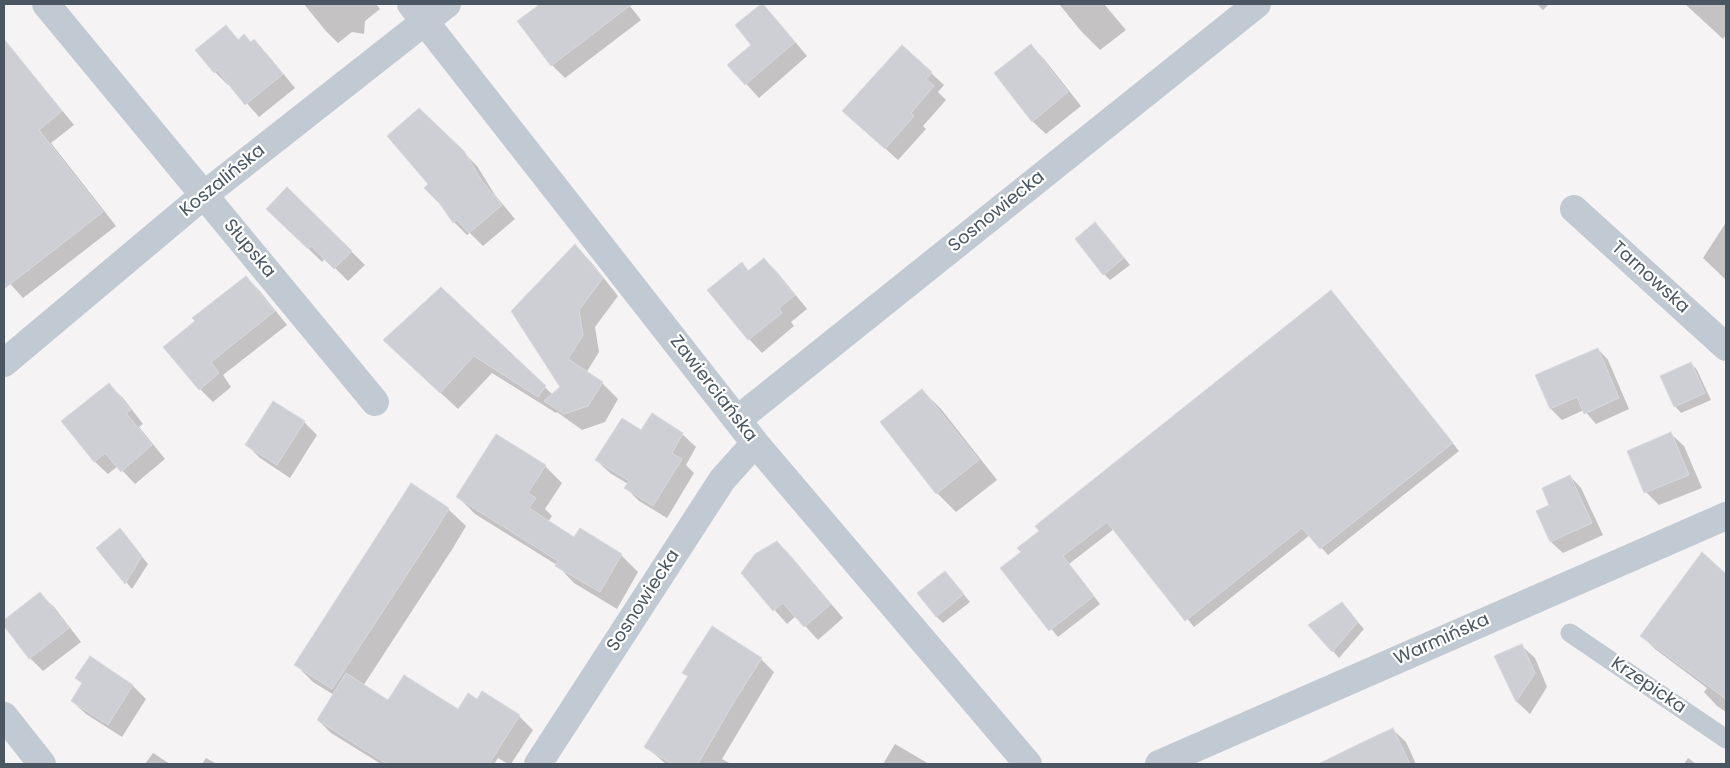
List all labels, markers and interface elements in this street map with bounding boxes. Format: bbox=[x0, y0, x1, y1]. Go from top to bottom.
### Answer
street label: Koszalińska bbox=[176, 140, 270, 222]
street label: Sosnowiecka bbox=[945, 167, 1049, 257]
street label: Słupska bbox=[218, 215, 280, 283]
street label: Tarnowska bbox=[1607, 237, 1693, 319]
street label: Zawierciańska bbox=[665, 332, 761, 446]
street label: Sosnowiecka bbox=[603, 546, 685, 656]
street label: Warmińska bbox=[1391, 609, 1493, 671]
street label: Krzepicka bbox=[1606, 653, 1690, 719]

